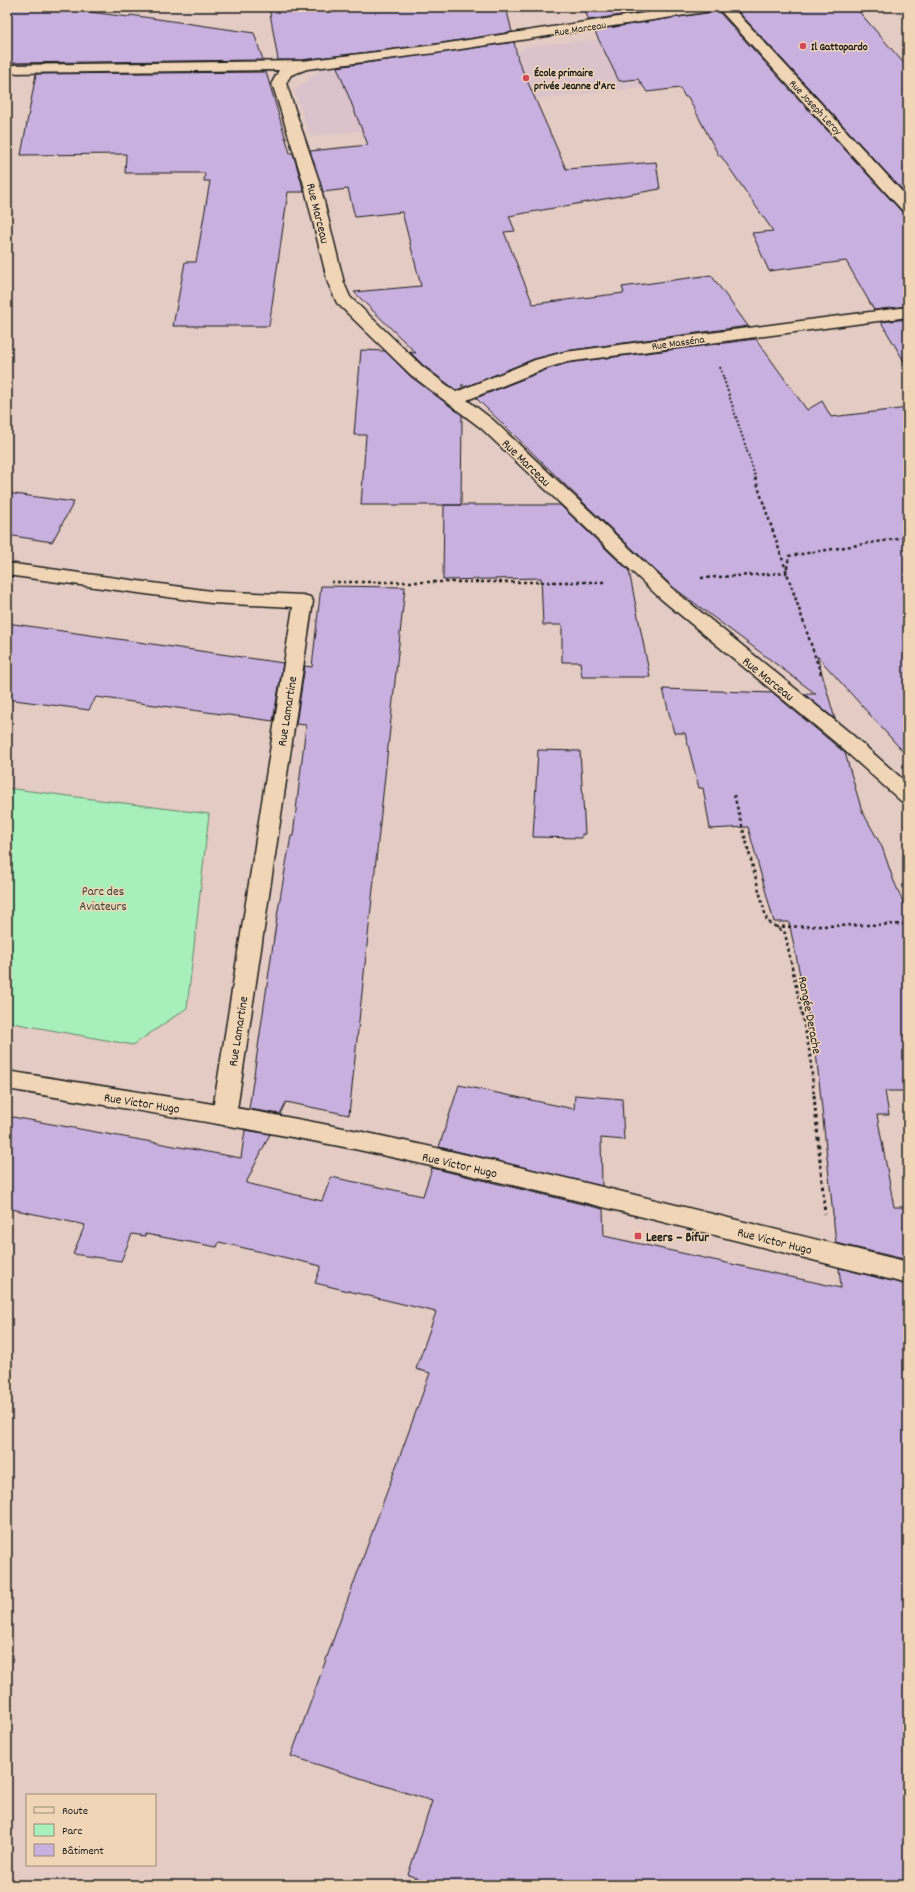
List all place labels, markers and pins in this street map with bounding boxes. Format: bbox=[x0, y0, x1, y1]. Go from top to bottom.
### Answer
place label: Il Gattopardo bbox=[811, 40, 868, 56]
marker: Il Gattopardo bbox=[798, 41, 808, 51]
place label: École primaire privée Jeanne d'Arc bbox=[534, 66, 616, 95]
marker: École primaire privée Jeanne d'Arc bbox=[521, 73, 531, 83]
place label: Leers – Bifur bbox=[646, 1229, 710, 1248]
marker: Leers – Bifur bbox=[633, 1231, 643, 1241]

